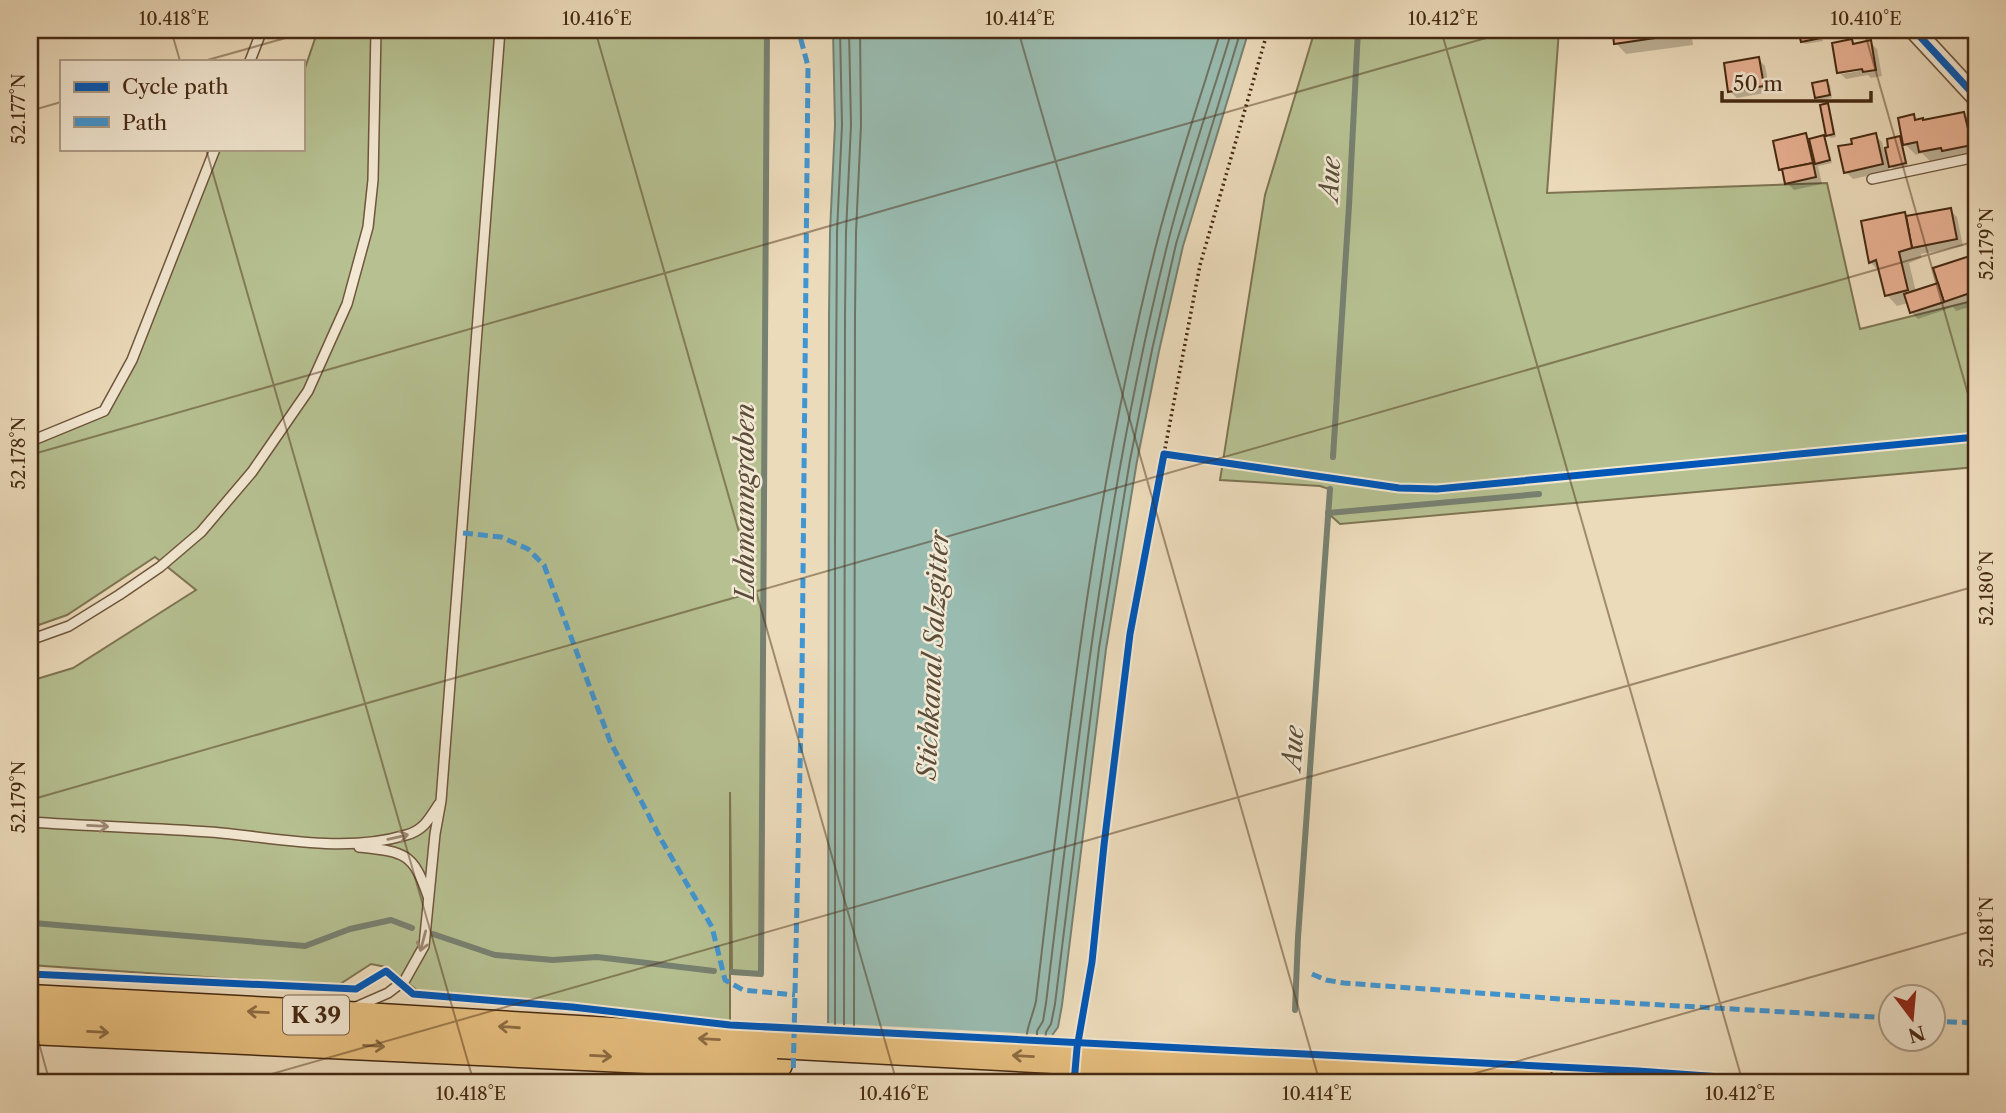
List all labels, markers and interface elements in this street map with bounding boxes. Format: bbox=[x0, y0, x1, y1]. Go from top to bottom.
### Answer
text: 10.418°E bbox=[139, 8, 209, 30]
text: 10.416°E bbox=[562, 8, 632, 30]
text: 10.414°E bbox=[985, 8, 1055, 30]
text: 10.412°E bbox=[1408, 8, 1478, 30]
text: 10.410°E bbox=[1830, 8, 1902, 30]
legend bbox=[60, 60, 304, 150]
scale bar bbox=[1722, 60, 1871, 104]
text: 50 m bbox=[1733, 71, 1783, 96]
text: 52.177°N bbox=[8, 73, 30, 145]
text: Cycle path bbox=[122, 74, 229, 99]
text: Path bbox=[122, 110, 167, 135]
water label: Aue bbox=[1313, 154, 1347, 206]
text: 52.179°N bbox=[1976, 208, 1998, 280]
water label: Lahmanngraben bbox=[729, 403, 761, 603]
text: 52.178°N bbox=[8, 416, 30, 489]
water label: Stichkanal Salzgitter bbox=[910, 528, 956, 782]
text: 52.180°N bbox=[1976, 550, 1998, 626]
water label: Aue bbox=[1275, 723, 1311, 775]
text: 52.179°N bbox=[8, 761, 30, 833]
one-way arrow bbox=[86, 820, 109, 833]
one-way arrow bbox=[386, 830, 408, 843]
text: 52.181°N bbox=[1976, 896, 1998, 968]
one-way arrow bbox=[416, 930, 429, 952]
north arrow bbox=[1876, 984, 1946, 1054]
road number: K 39 bbox=[283, 996, 349, 1034]
one-way arrow bbox=[247, 1005, 270, 1018]
one-way arrow bbox=[499, 1020, 521, 1033]
text: N bbox=[1905, 1021, 1928, 1047]
one-way arrow bbox=[86, 1026, 109, 1039]
one-way arrow bbox=[698, 1033, 721, 1046]
one-way arrow bbox=[362, 1040, 385, 1053]
one-way arrow bbox=[590, 1050, 613, 1063]
one-way arrow bbox=[1011, 1050, 1034, 1063]
text: 10.418°E bbox=[436, 1083, 506, 1105]
text: 10.416°E bbox=[859, 1083, 929, 1105]
text: 10.414°E bbox=[1282, 1083, 1352, 1105]
text: 10.412°E bbox=[1705, 1083, 1775, 1105]

